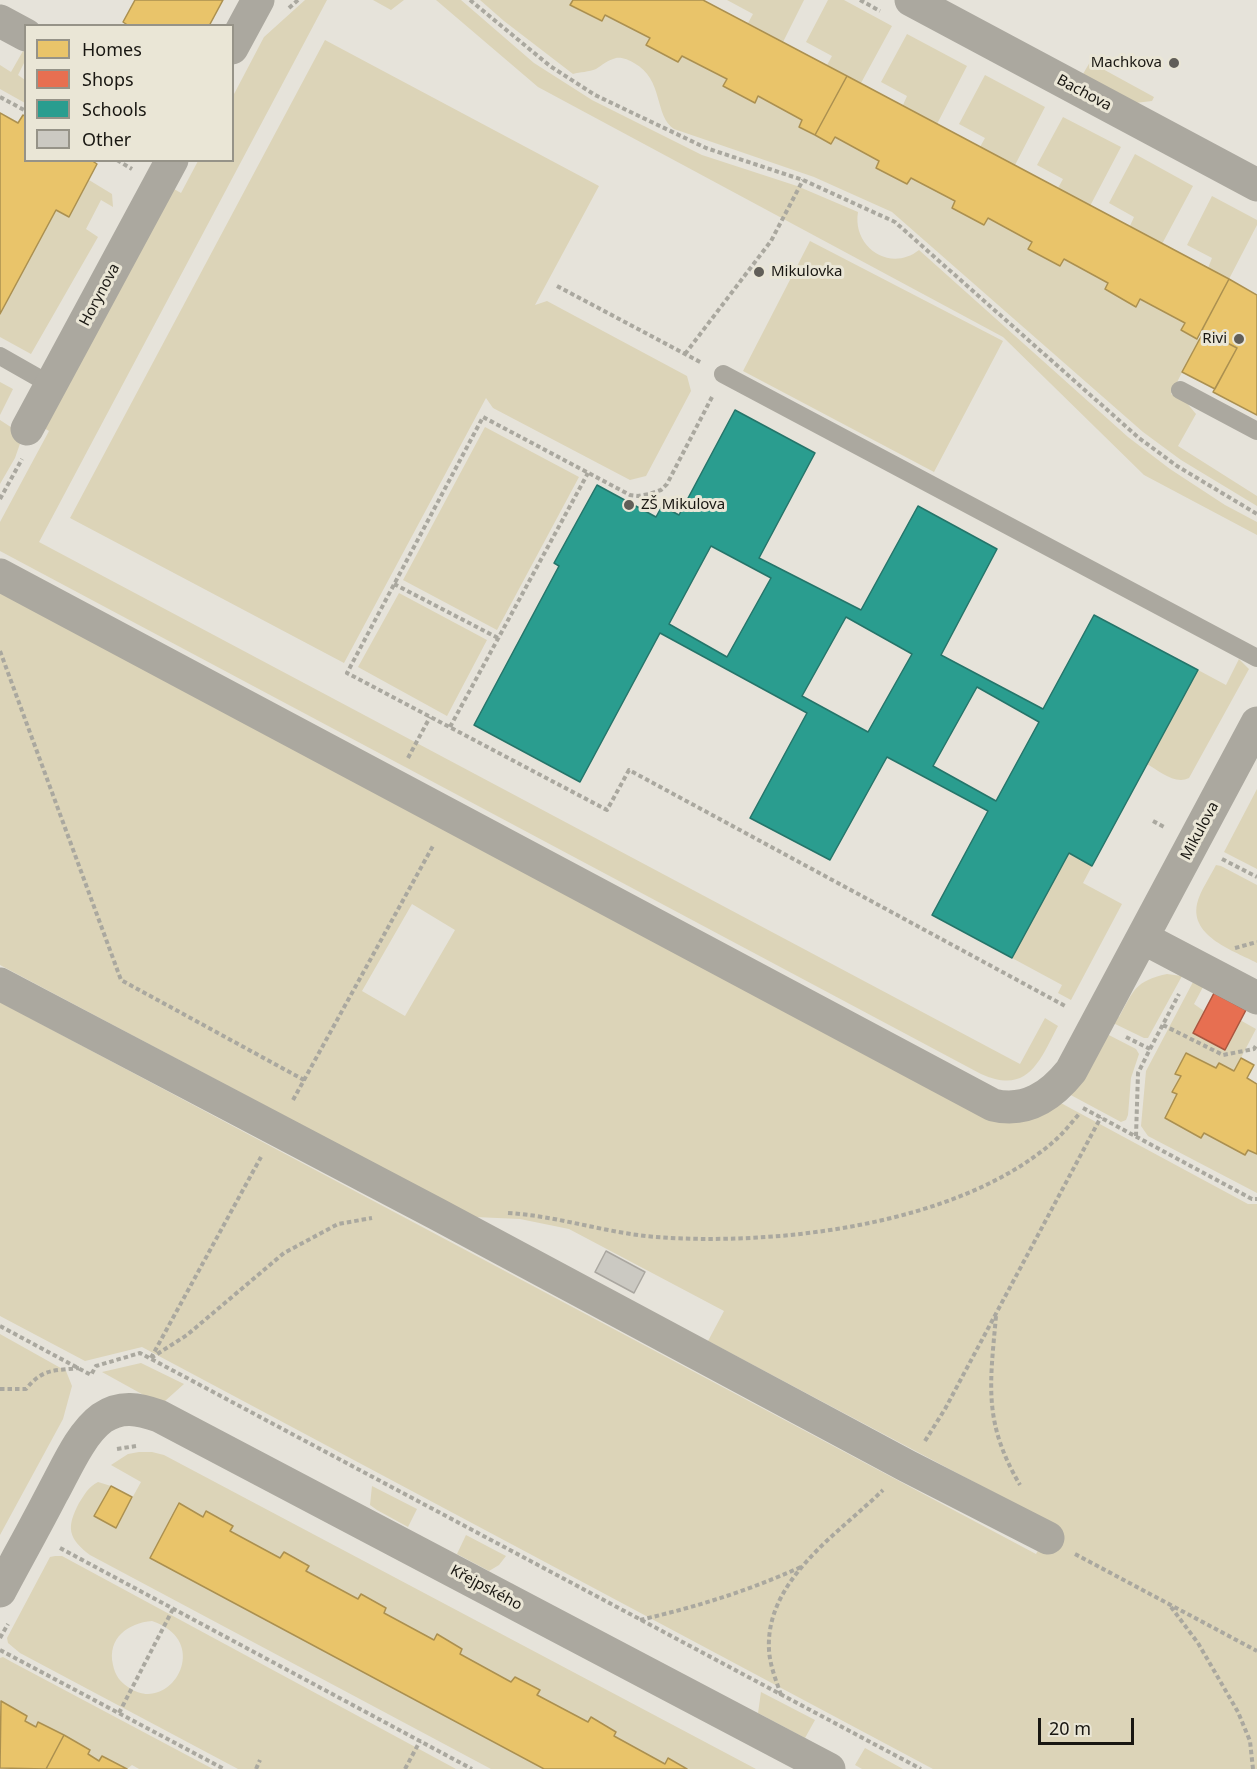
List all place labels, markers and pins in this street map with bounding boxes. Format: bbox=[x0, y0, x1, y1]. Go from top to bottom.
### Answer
place label: Machkova bbox=[1091, 54, 1162, 72]
marker: Machkova bbox=[1167, 56, 1181, 70]
place label: Mikulovka bbox=[771, 263, 842, 281]
marker: Mikulovka bbox=[752, 265, 766, 279]
place label: Rivi bbox=[1202, 330, 1227, 348]
marker: Rivi bbox=[1232, 332, 1246, 346]
place label: ZŠ Mikulova bbox=[641, 496, 725, 514]
marker: ZŠ Mikulova bbox=[622, 498, 636, 512]

